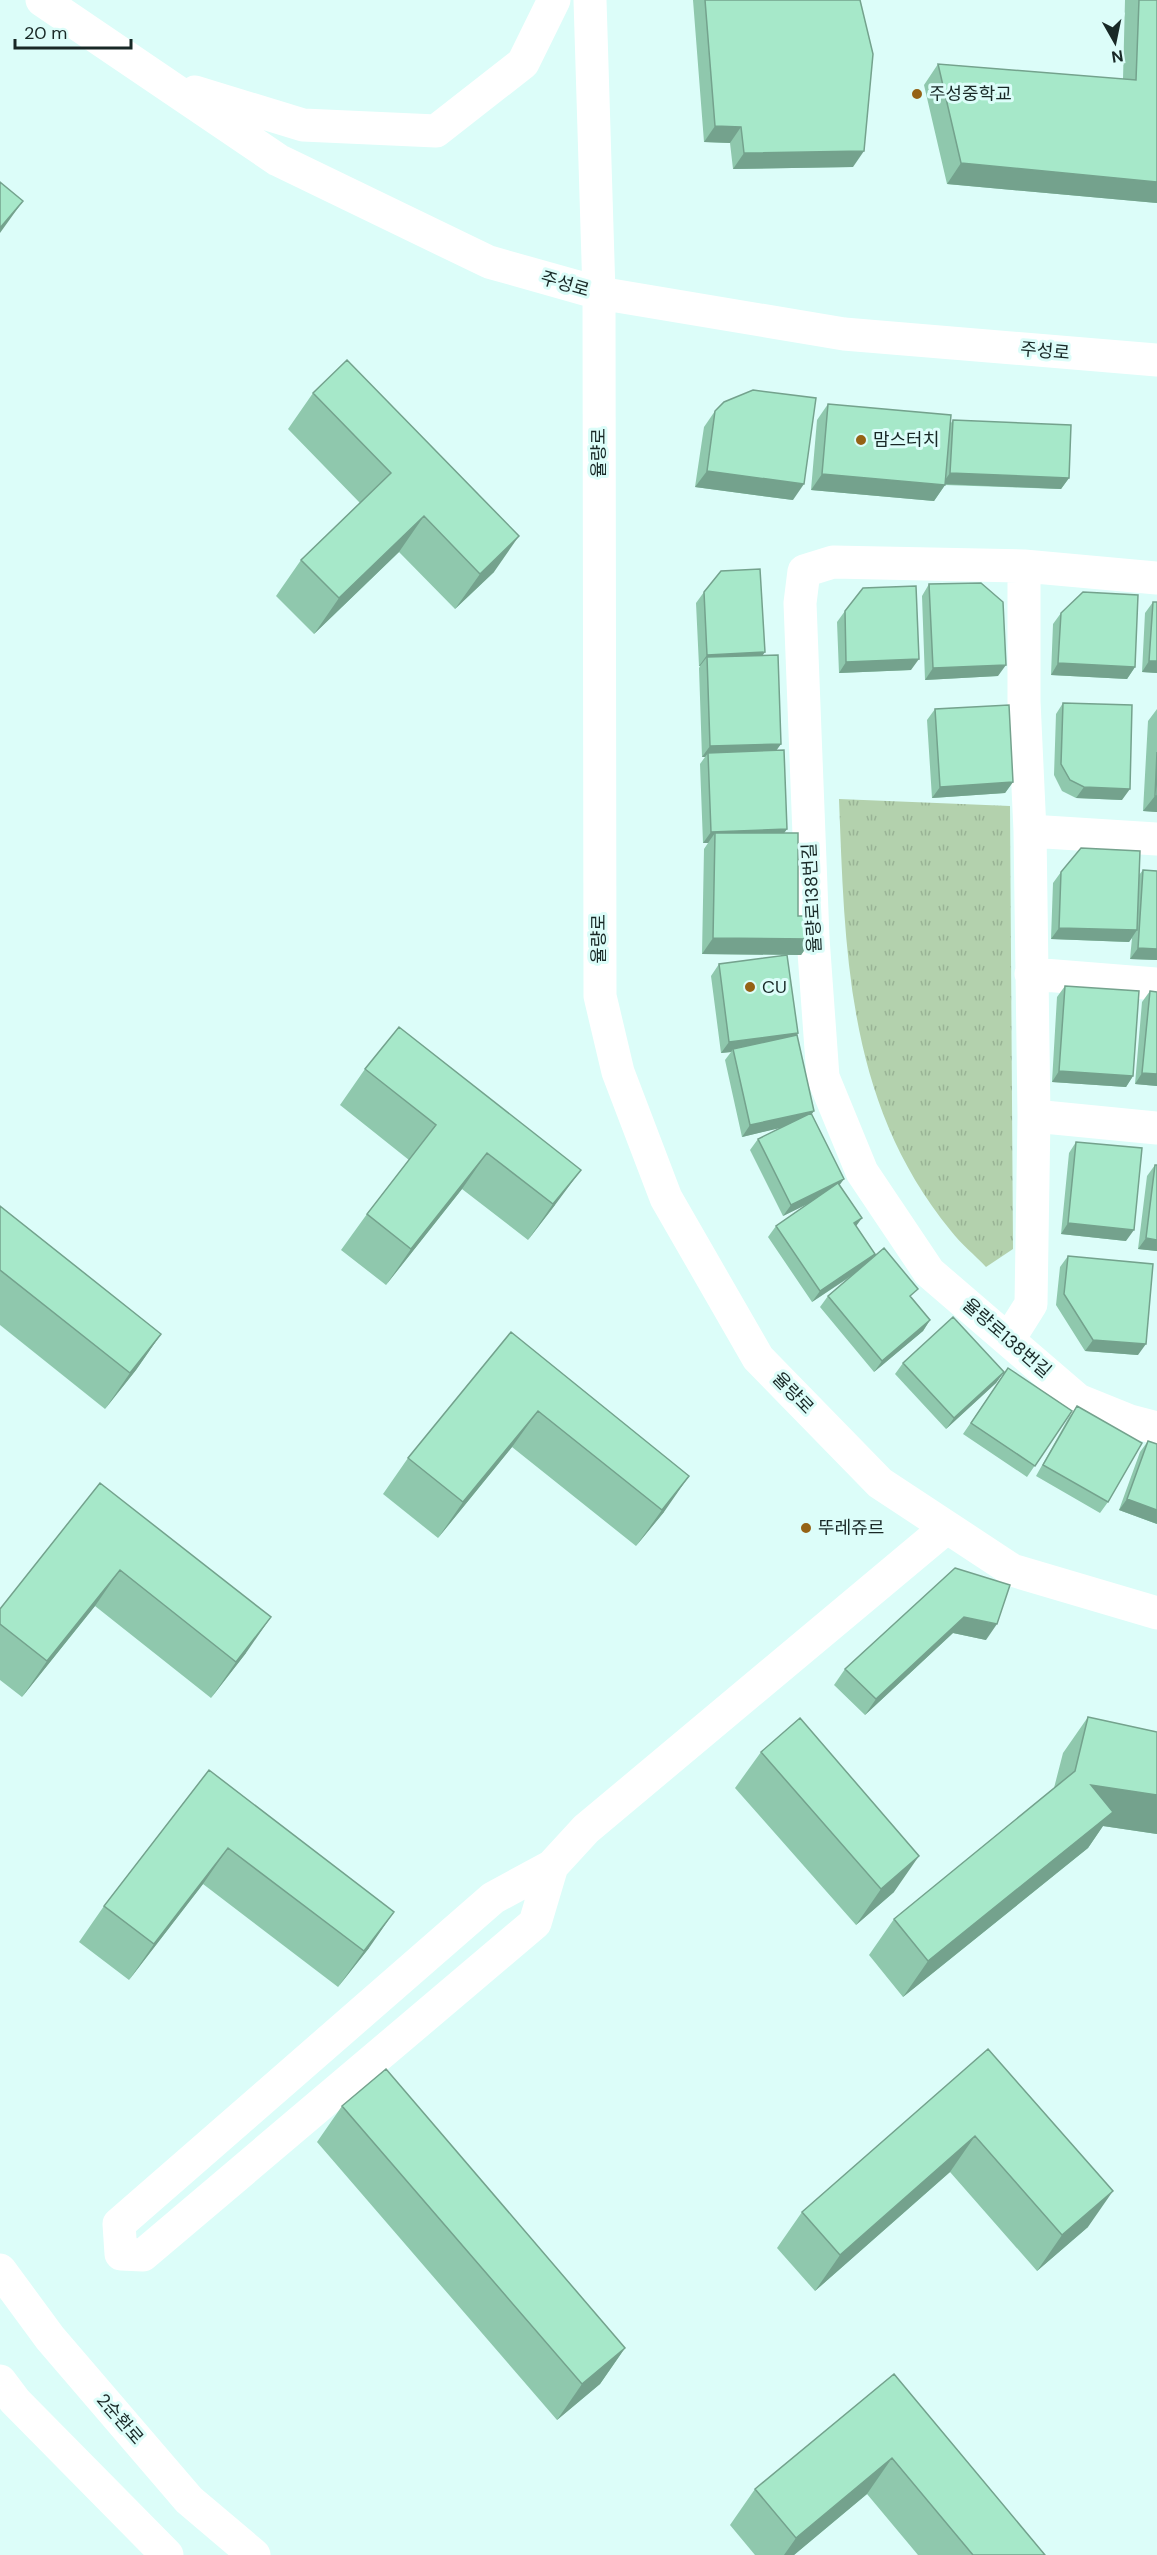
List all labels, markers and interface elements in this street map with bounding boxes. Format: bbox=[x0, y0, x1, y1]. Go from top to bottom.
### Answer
scale bar bbox=[15, 12, 130, 50]
north arrow bbox=[1085, 12, 1145, 72]
text: 20 m bbox=[24, 21, 67, 45]
text: N bbox=[1110, 45, 1125, 68]
place label: 주성중학교 bbox=[929, 82, 1012, 106]
marker: 주성중학교 bbox=[910, 87, 924, 101]
street label: 주성로 bbox=[538, 266, 592, 302]
street label: 주성로 bbox=[1019, 337, 1071, 365]
street label: 율량로 bbox=[587, 428, 611, 478]
place label: 맘스터치 bbox=[873, 428, 939, 452]
marker: 맘스터치 bbox=[854, 433, 868, 447]
street label: 율량로138번길 bbox=[797, 842, 827, 954]
street label: 율량로 bbox=[587, 914, 611, 964]
place label: CU bbox=[762, 975, 787, 999]
marker: CU bbox=[743, 980, 757, 994]
street label: 율량로138번길 bbox=[958, 1293, 1056, 1383]
street label: 율량로 bbox=[767, 1367, 819, 1419]
place label: 뚜레쥬르 bbox=[818, 1516, 884, 1540]
marker: 뚜레쥬르 bbox=[799, 1521, 813, 1535]
street label: 2순환로 bbox=[91, 2388, 149, 2450]

